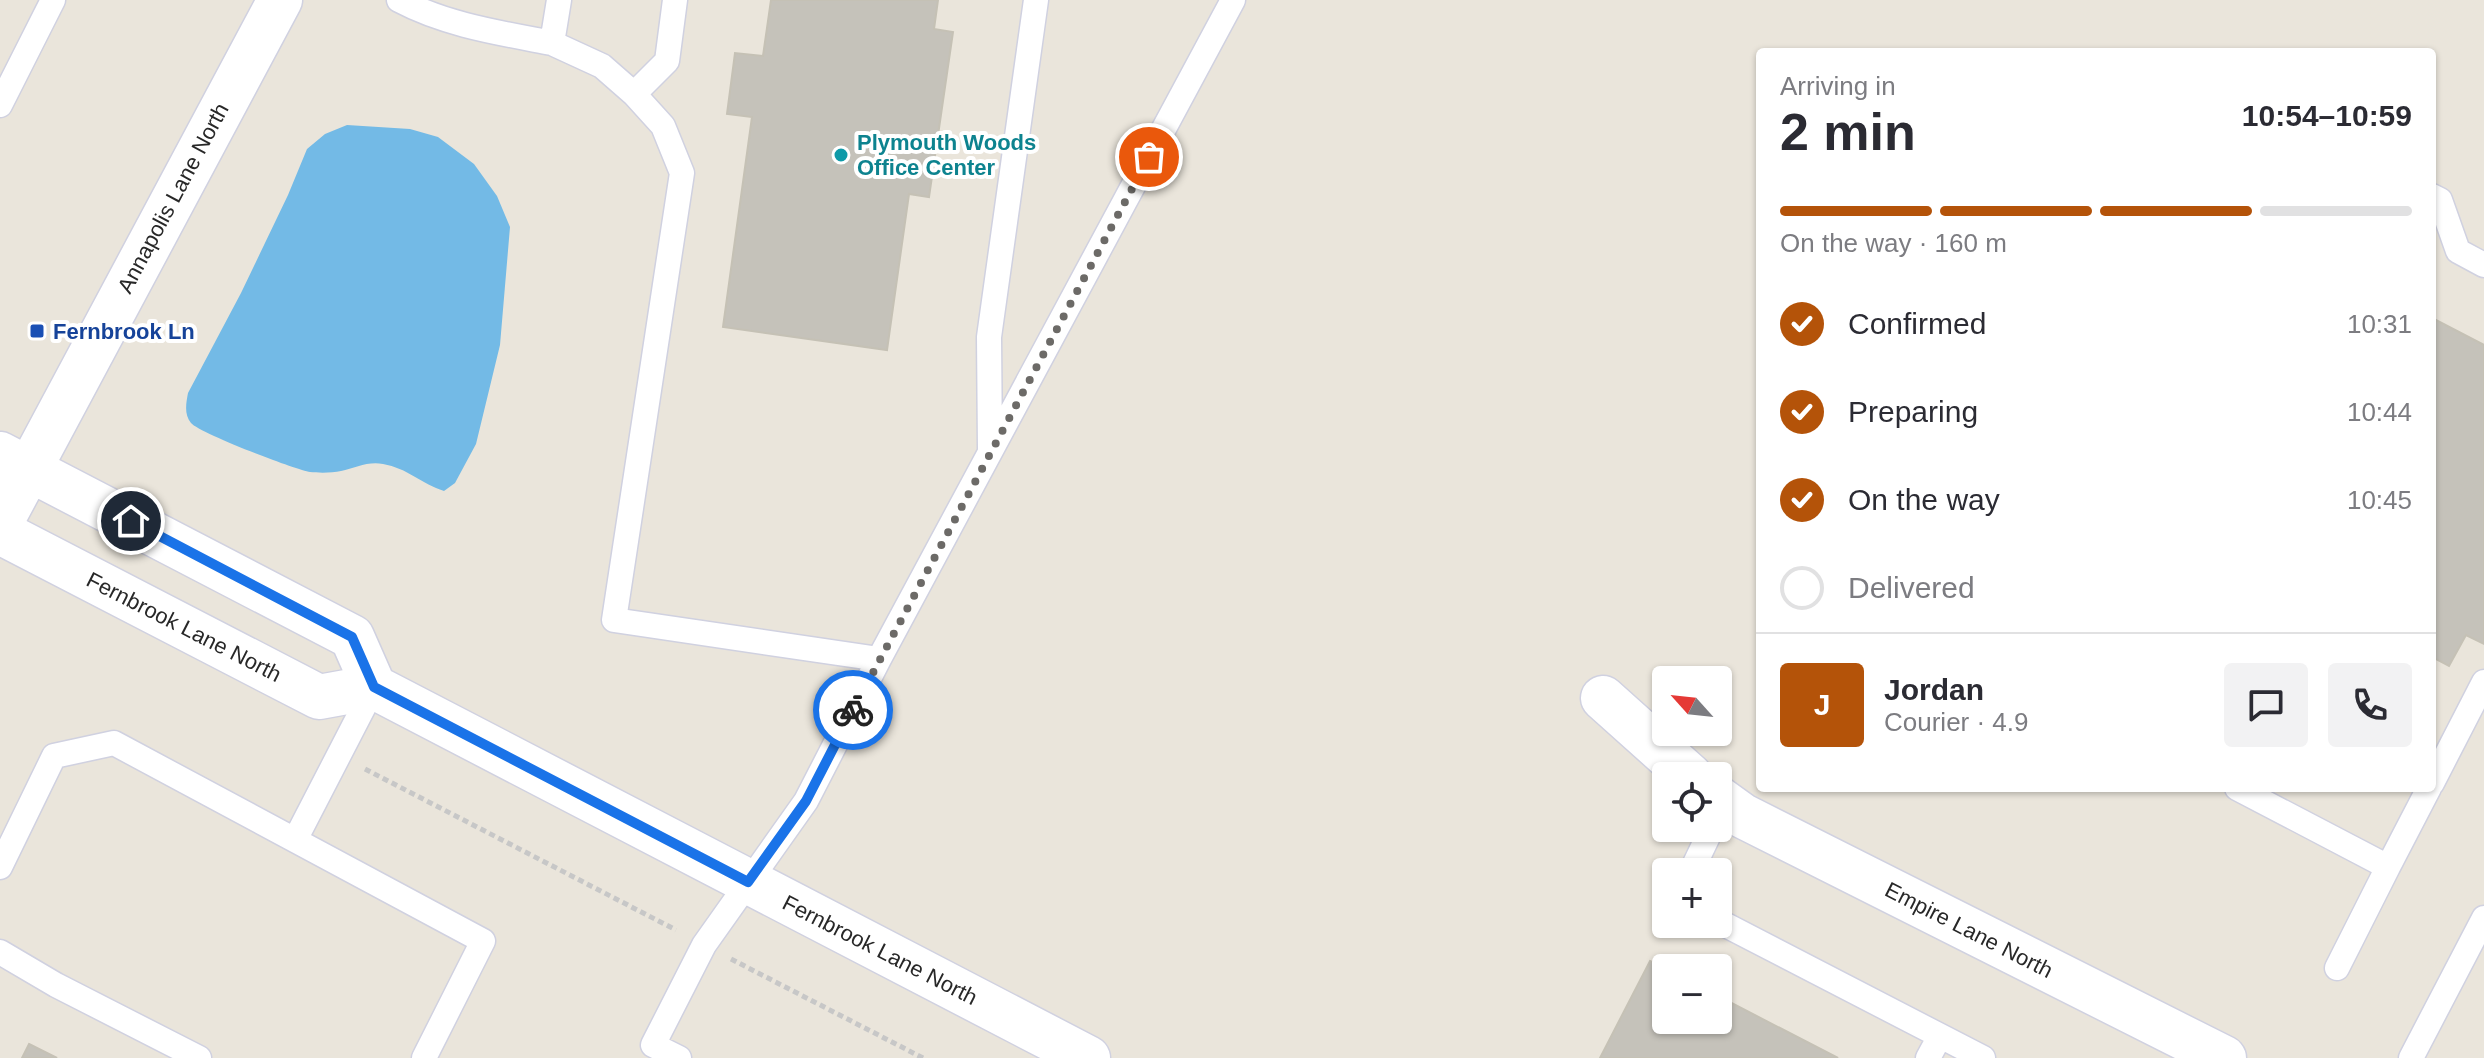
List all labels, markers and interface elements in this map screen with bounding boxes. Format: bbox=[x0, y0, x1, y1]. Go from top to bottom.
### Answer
text: Arriving in bbox=[1780, 71, 1896, 101]
street label: Annapolis Lane North bbox=[112, 99, 234, 297]
text: 10:54–10:59 bbox=[2242, 99, 2412, 132]
text: 2 min bbox=[1780, 103, 1916, 161]
pin bbox=[1115, 123, 1183, 191]
place label: Plymouth Woods Office Center bbox=[857, 130, 1036, 180]
icon: bag bbox=[1127, 135, 1171, 179]
marker: Plymouth Woods Office Center bbox=[832, 146, 850, 164]
text: On the way · 160 m bbox=[1780, 228, 2007, 258]
icon: check bbox=[1780, 302, 1824, 346]
text: Confirmed bbox=[1848, 307, 1986, 340]
text: 10:31 bbox=[2347, 309, 2412, 339]
place label: Fernbrook Ln bbox=[53, 319, 195, 344]
marker: Fernbrook Ln bbox=[28, 322, 46, 340]
icon: check bbox=[1780, 390, 1824, 434]
text: Preparing bbox=[1848, 395, 1978, 428]
text: 10:44 bbox=[2347, 397, 2412, 427]
icon: check bbox=[1780, 478, 1824, 522]
text: On the way bbox=[1848, 483, 2000, 516]
text: 10:45 bbox=[2347, 485, 2412, 515]
pin bbox=[97, 487, 165, 555]
icon: home bbox=[109, 499, 153, 543]
street label: Fernbrook Lane North bbox=[82, 567, 286, 687]
text: Delivered bbox=[1848, 571, 1975, 604]
button: chat bbox=[2224, 663, 2308, 747]
button: phone bbox=[2328, 663, 2412, 747]
north arrow bbox=[1652, 666, 1732, 746]
map controls bbox=[1652, 666, 1732, 1034]
courier bbox=[813, 670, 893, 750]
text: Jordan bbox=[1884, 673, 1984, 706]
icon: bike bbox=[831, 688, 875, 732]
text: J bbox=[1814, 688, 1830, 721]
text: Courier · 4.9 bbox=[1884, 707, 2029, 737]
button: locate bbox=[1652, 762, 1732, 842]
button: + bbox=[1652, 858, 1732, 938]
street label: Empire Lane North bbox=[1881, 877, 2057, 983]
street label: Fernbrook Lane North bbox=[778, 890, 982, 1010]
button: − bbox=[1652, 954, 1732, 1034]

